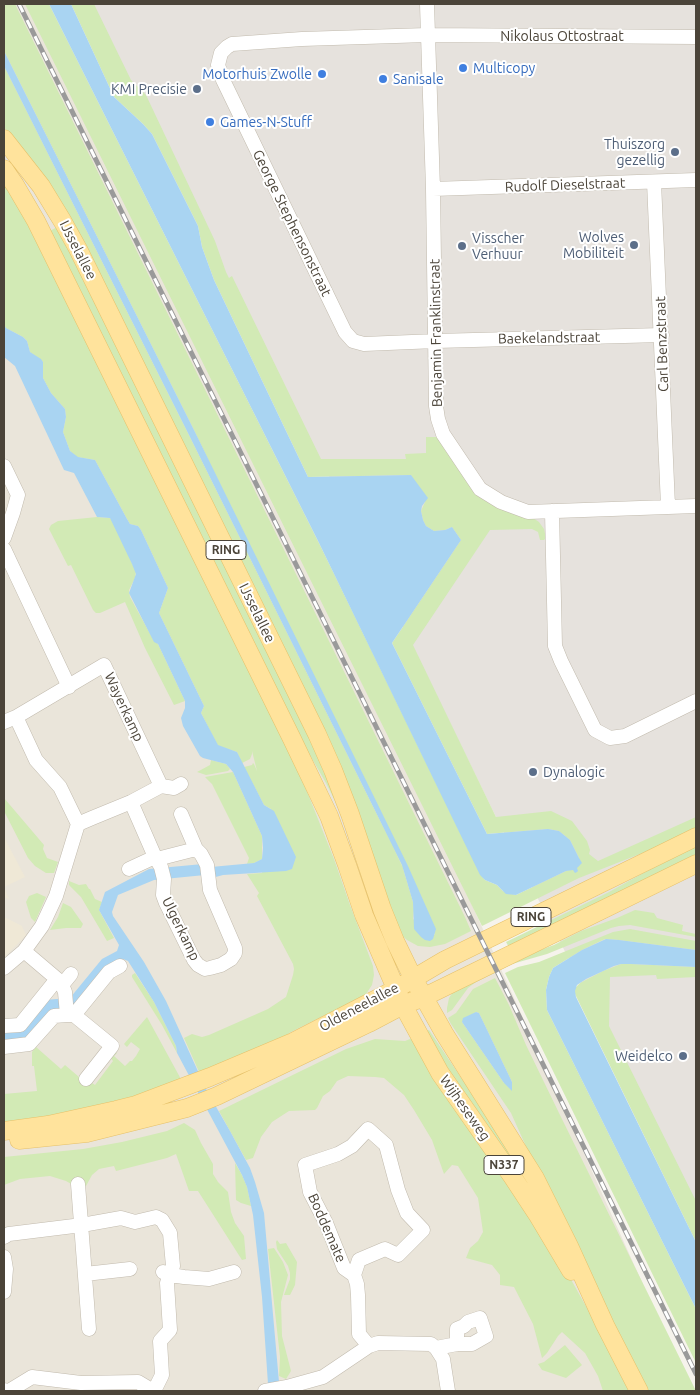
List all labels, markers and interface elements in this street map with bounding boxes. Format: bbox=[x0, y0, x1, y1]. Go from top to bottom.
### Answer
street label: Nikolaus Ottostraat bbox=[500, 28, 624, 44]
place label: Multicopy bbox=[473, 60, 535, 76]
marker: Multicopy bbox=[457, 62, 469, 74]
place label: Motorhuis Zwolle bbox=[202, 66, 312, 82]
marker: Motorhuis Zwolle bbox=[316, 68, 328, 80]
place label: Sanisale bbox=[393, 71, 444, 87]
marker: Sanisale bbox=[377, 73, 389, 85]
place label: KMI Precisie bbox=[111, 81, 187, 97]
marker: KMI Precisie bbox=[191, 83, 203, 95]
place label: Games-N-Stuff bbox=[220, 114, 312, 130]
marker: Games-N-Stuff bbox=[204, 116, 216, 128]
place label: Thuiszorg gezellig bbox=[604, 136, 665, 168]
marker: Thuiszorg gezellig bbox=[669, 146, 681, 158]
street label: George Stephensonstraat bbox=[249, 147, 335, 299]
street label: Rudolf Dieselstraat bbox=[504, 175, 626, 195]
street label: IJsselallee bbox=[56, 218, 100, 282]
place label: Wolves Mobiliteit bbox=[563, 229, 624, 262]
place label: Visscher Verhuur bbox=[472, 230, 524, 262]
marker: Wolves Mobiliteit bbox=[628, 239, 640, 251]
marker: Visscher Verhuur bbox=[456, 240, 468, 252]
street label: Benjamin Franklinstraat bbox=[426, 259, 446, 407]
street label: Carl Benzstraat bbox=[652, 296, 672, 392]
street label: Baekelandstraat bbox=[498, 329, 600, 347]
road number: RING bbox=[206, 540, 246, 560]
street label: IJsselallee bbox=[235, 581, 279, 645]
street label: Wayerkamp bbox=[101, 670, 147, 744]
place label: Dynalogic bbox=[543, 764, 605, 780]
marker: Dynalogic bbox=[527, 766, 539, 778]
street label: Ulgerkamp bbox=[158, 894, 204, 964]
road number: RING bbox=[511, 908, 551, 926]
street label: Oldeneelallee bbox=[316, 979, 402, 1035]
place label: Weidelco bbox=[615, 1048, 673, 1064]
marker: Weidelco bbox=[677, 1050, 689, 1062]
street label: Wijheseweg bbox=[436, 1072, 494, 1144]
road number: N337 bbox=[484, 1156, 524, 1174]
street label: Boddemate bbox=[304, 1191, 350, 1265]

